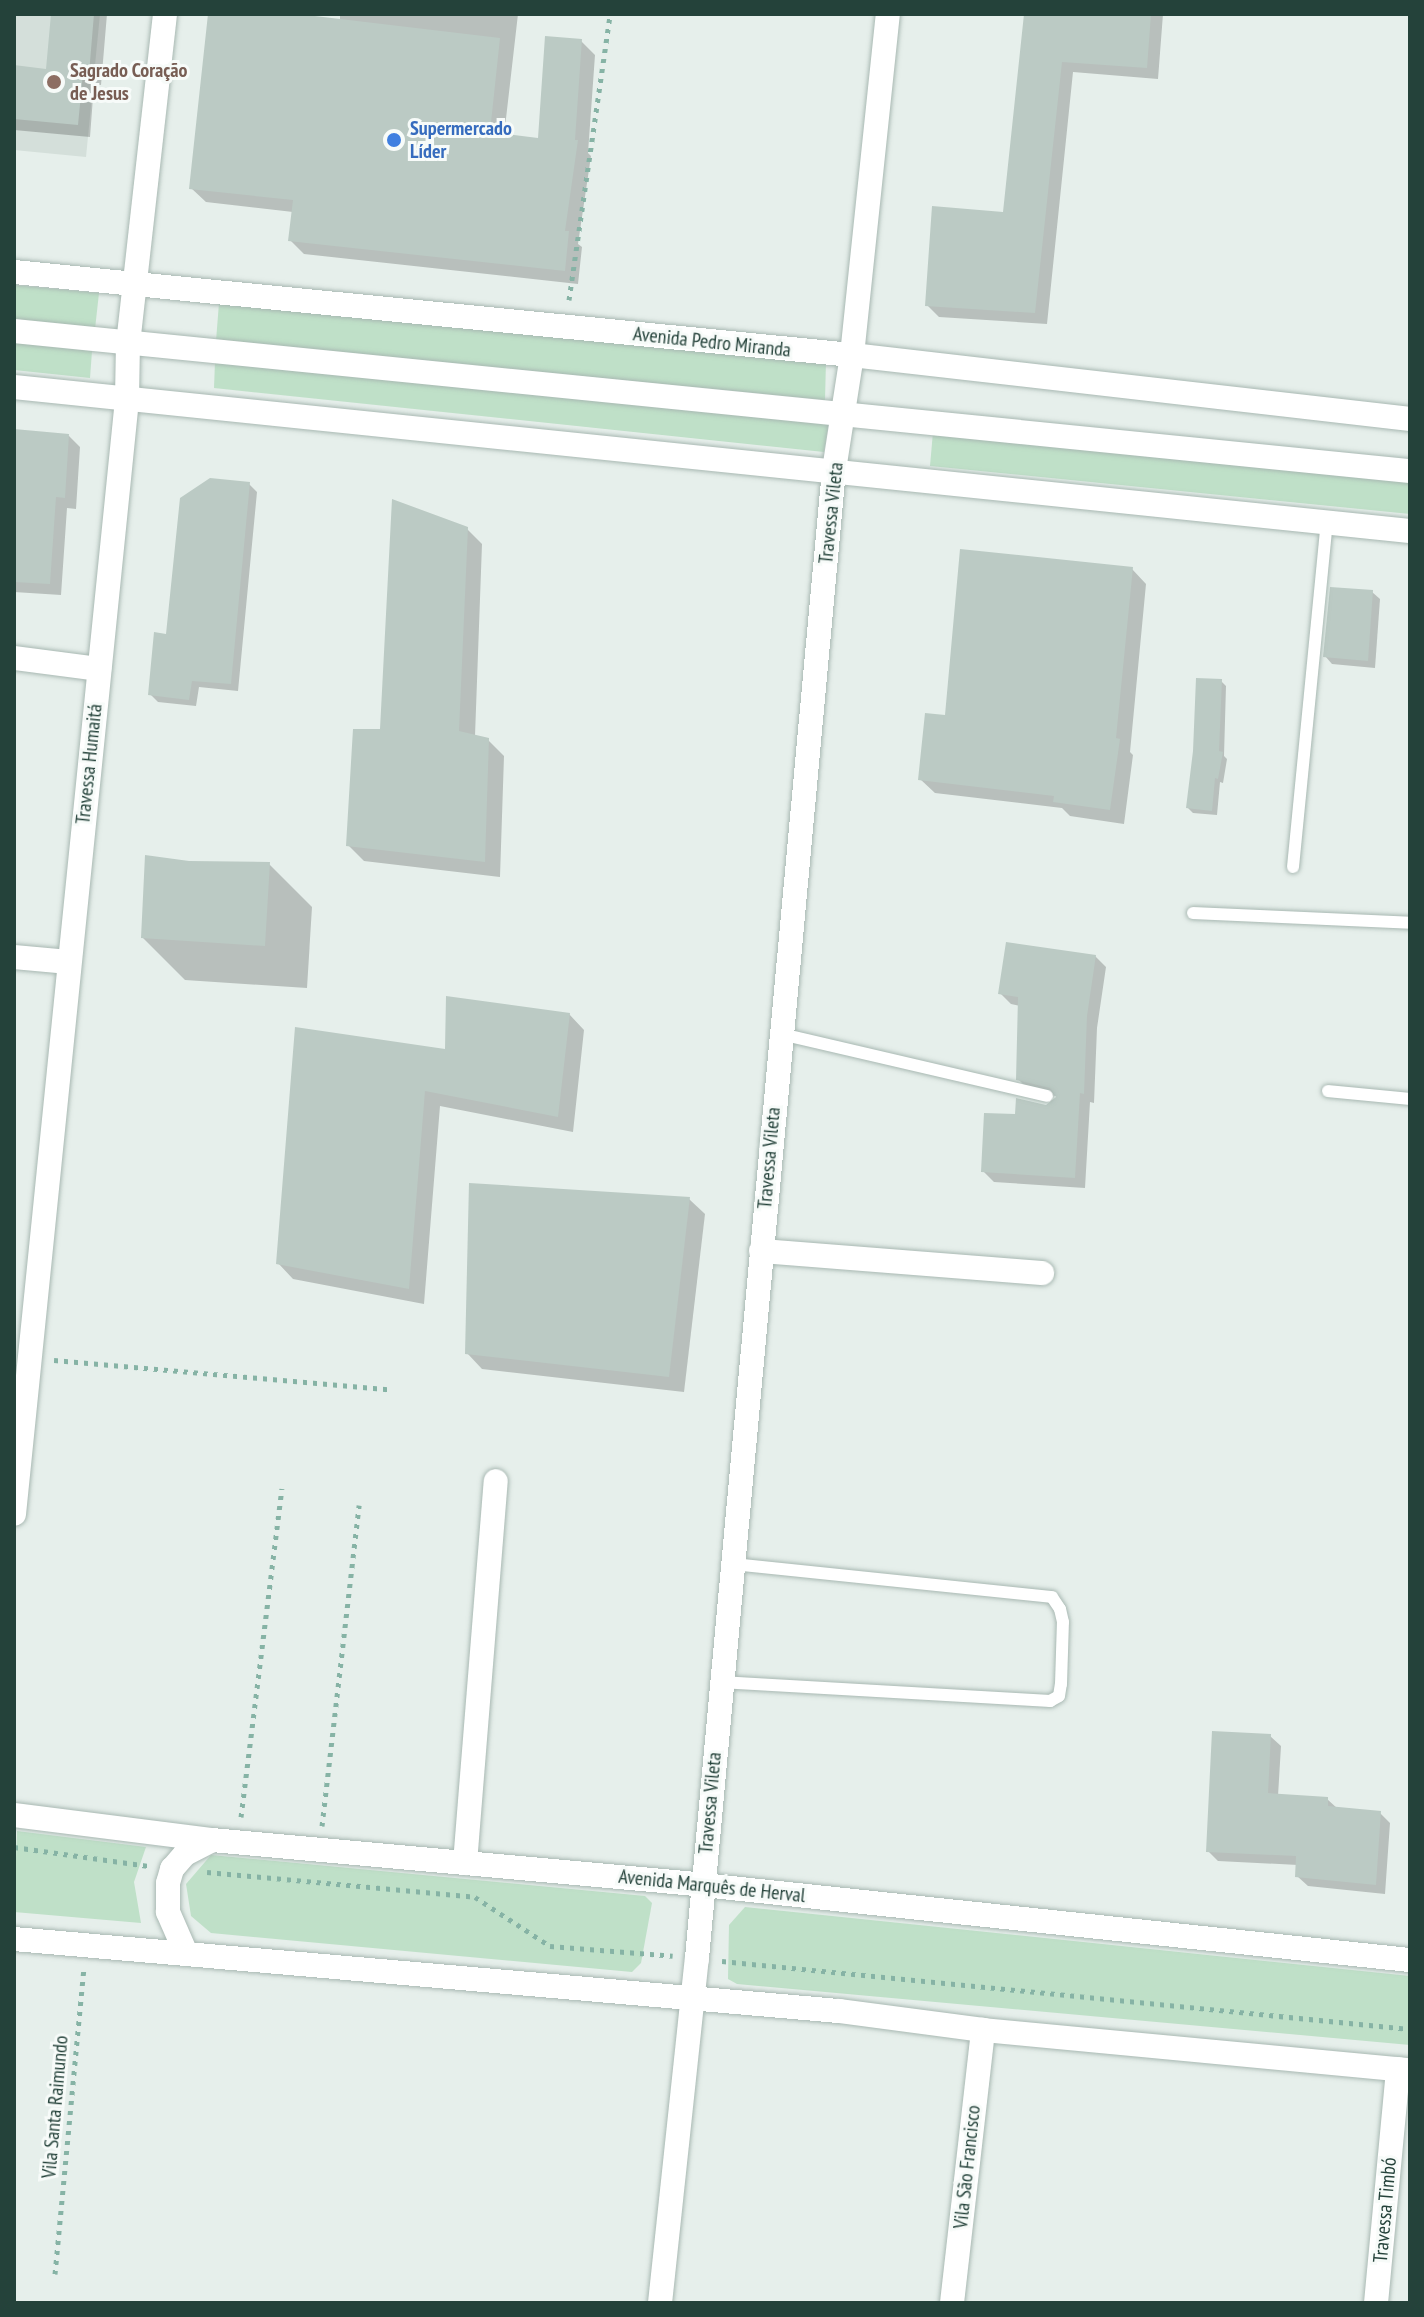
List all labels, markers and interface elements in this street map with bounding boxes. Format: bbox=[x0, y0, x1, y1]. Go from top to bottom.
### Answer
place label: Sagrado Coração de Jesus bbox=[70, 58, 188, 105]
marker: Sagrado Coração de Jesus bbox=[45, 73, 63, 91]
place label: Supermercado Líder bbox=[410, 116, 512, 163]
marker: Supermercado Líder bbox=[385, 131, 403, 149]
street label: Avenida Pedro Miranda bbox=[632, 322, 792, 362]
street label: Travessa Vileta bbox=[814, 461, 848, 565]
street label: Travessa Humaitá bbox=[71, 703, 107, 825]
street label: Travessa Vileta bbox=[753, 1106, 785, 1210]
street label: Travessa Vileta bbox=[694, 1751, 726, 1855]
street label: Avenida Marquês de Herval bbox=[617, 1864, 807, 1908]
street label: Vila Santa Raimundo bbox=[37, 2035, 73, 2179]
street label: Vila São Francisco bbox=[949, 2104, 985, 2230]
street label: Travessa Timbó bbox=[1368, 2156, 1402, 2264]

